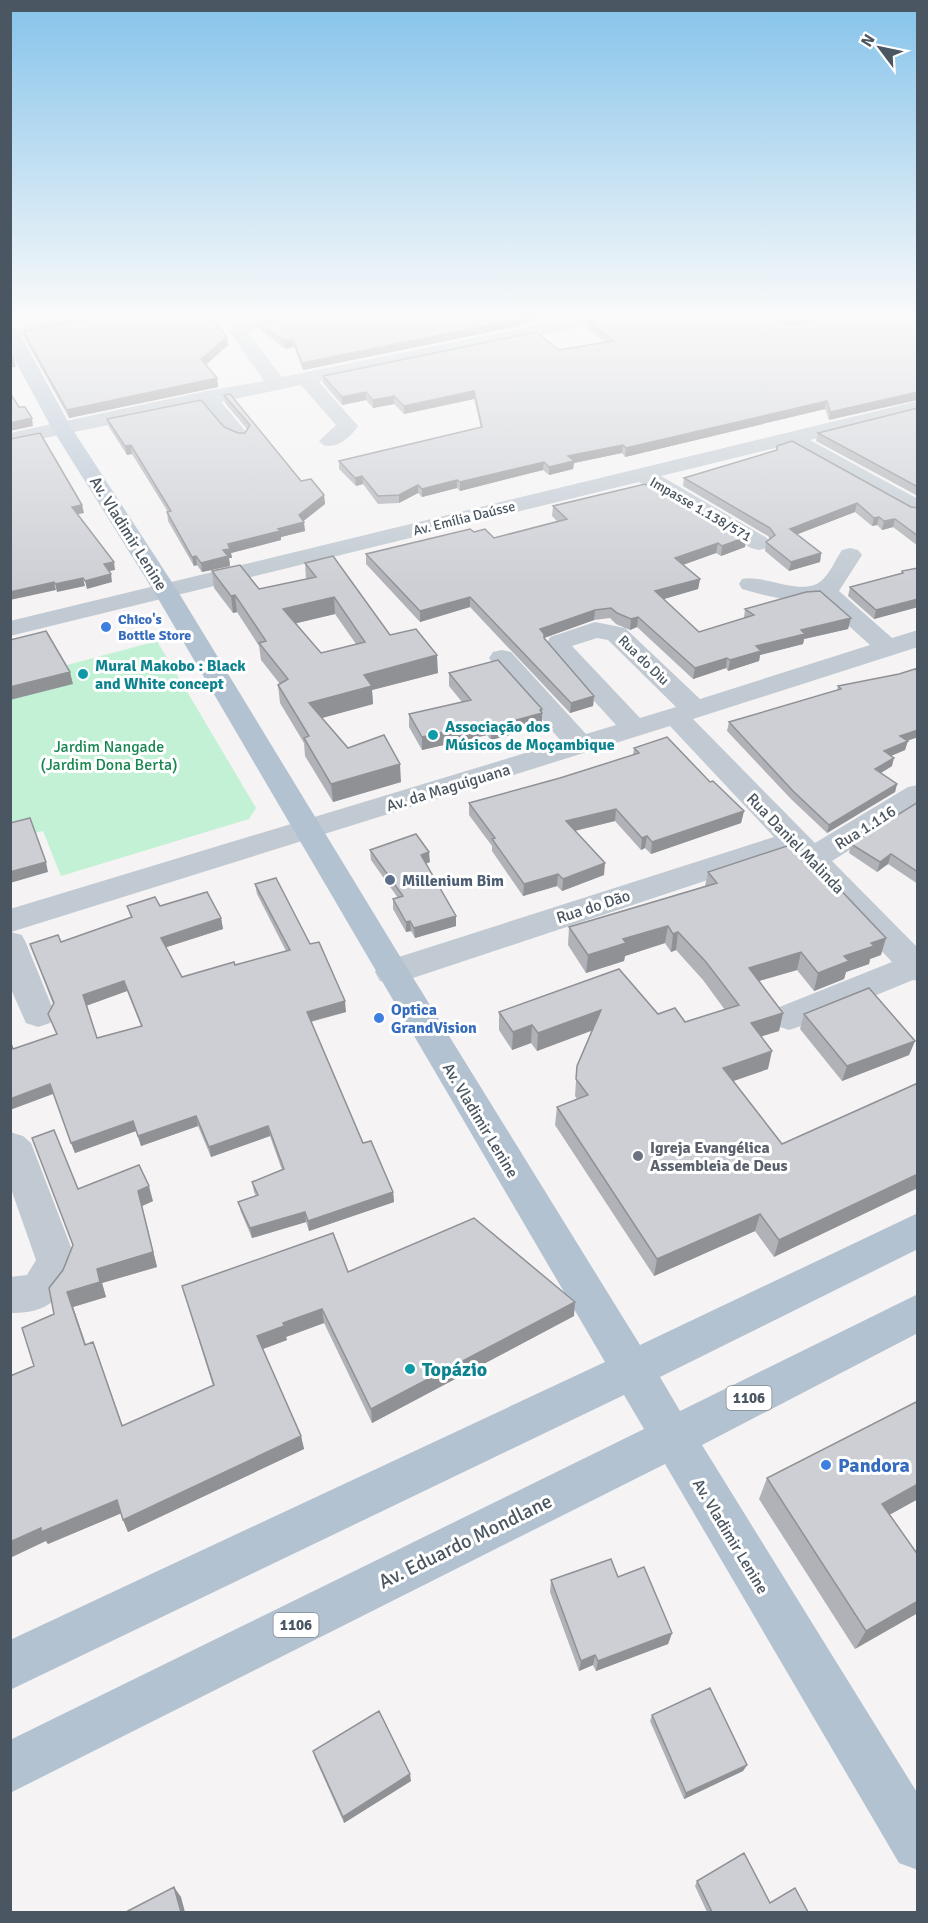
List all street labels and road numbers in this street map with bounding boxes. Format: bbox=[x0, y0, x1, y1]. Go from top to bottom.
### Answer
street label: Av. Vladimir Lenine bbox=[85, 473, 171, 594]
street label: Impasse 1.138/571 bbox=[647, 473, 755, 545]
street label: Av. Emília Daússe bbox=[411, 498, 517, 539]
street label: Rua do Diu bbox=[615, 632, 673, 689]
street label: Av. da Maguiguana bbox=[384, 760, 513, 816]
street label: Rua Daniel Malinda bbox=[742, 789, 849, 898]
street label: Rua 1.116 bbox=[831, 801, 900, 854]
street label: Rua do Dão bbox=[554, 886, 633, 928]
street label: Av. Vladimir Lenine bbox=[438, 1059, 522, 1182]
road number: 1106 bbox=[726, 1386, 771, 1410]
street label: Av. Vladimir Lenine bbox=[688, 1475, 772, 1598]
street label: Av. Eduardo Mondlane bbox=[374, 1489, 556, 1594]
road number: 1106 bbox=[274, 1613, 318, 1637]

